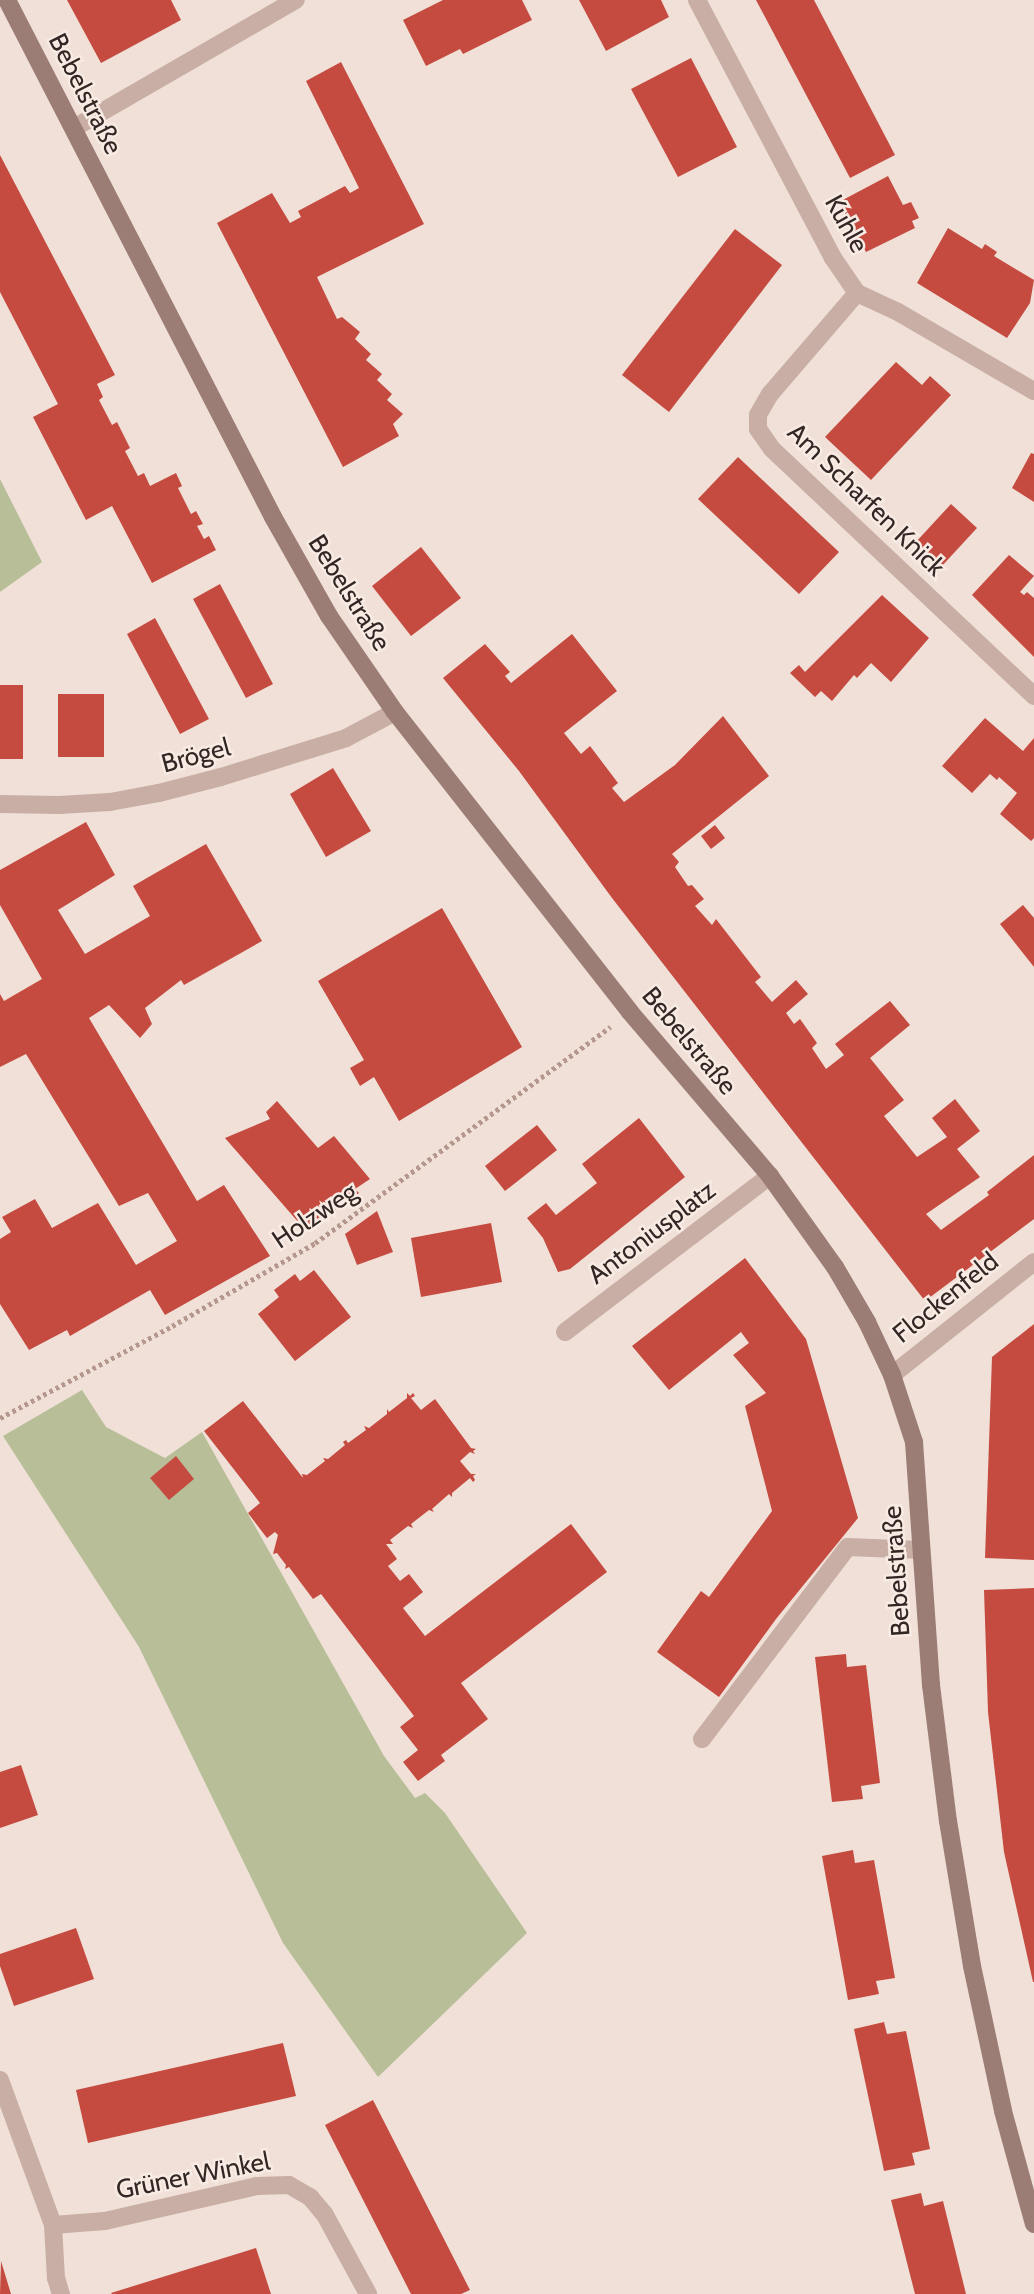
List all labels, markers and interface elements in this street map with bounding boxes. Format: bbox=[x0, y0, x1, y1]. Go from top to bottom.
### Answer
street label: Bebelstraße bbox=[41, 29, 129, 159]
street label: Kuhle bbox=[818, 190, 874, 258]
street label: Am Scharfen Knick bbox=[781, 417, 951, 583]
street label: Bebelstraße bbox=[301, 529, 397, 657]
street label: Brögel bbox=[158, 732, 234, 780]
street label: Bebelstraße bbox=[635, 981, 743, 1101]
street label: Antoniusplatz bbox=[582, 1175, 722, 1291]
street label: Holzweg bbox=[267, 1176, 363, 1256]
street label: Flockenfeld bbox=[887, 1246, 1005, 1350]
street label: Bebelstraße bbox=[877, 1505, 917, 1637]
street label: Grüner Winkel bbox=[113, 2146, 273, 2206]

